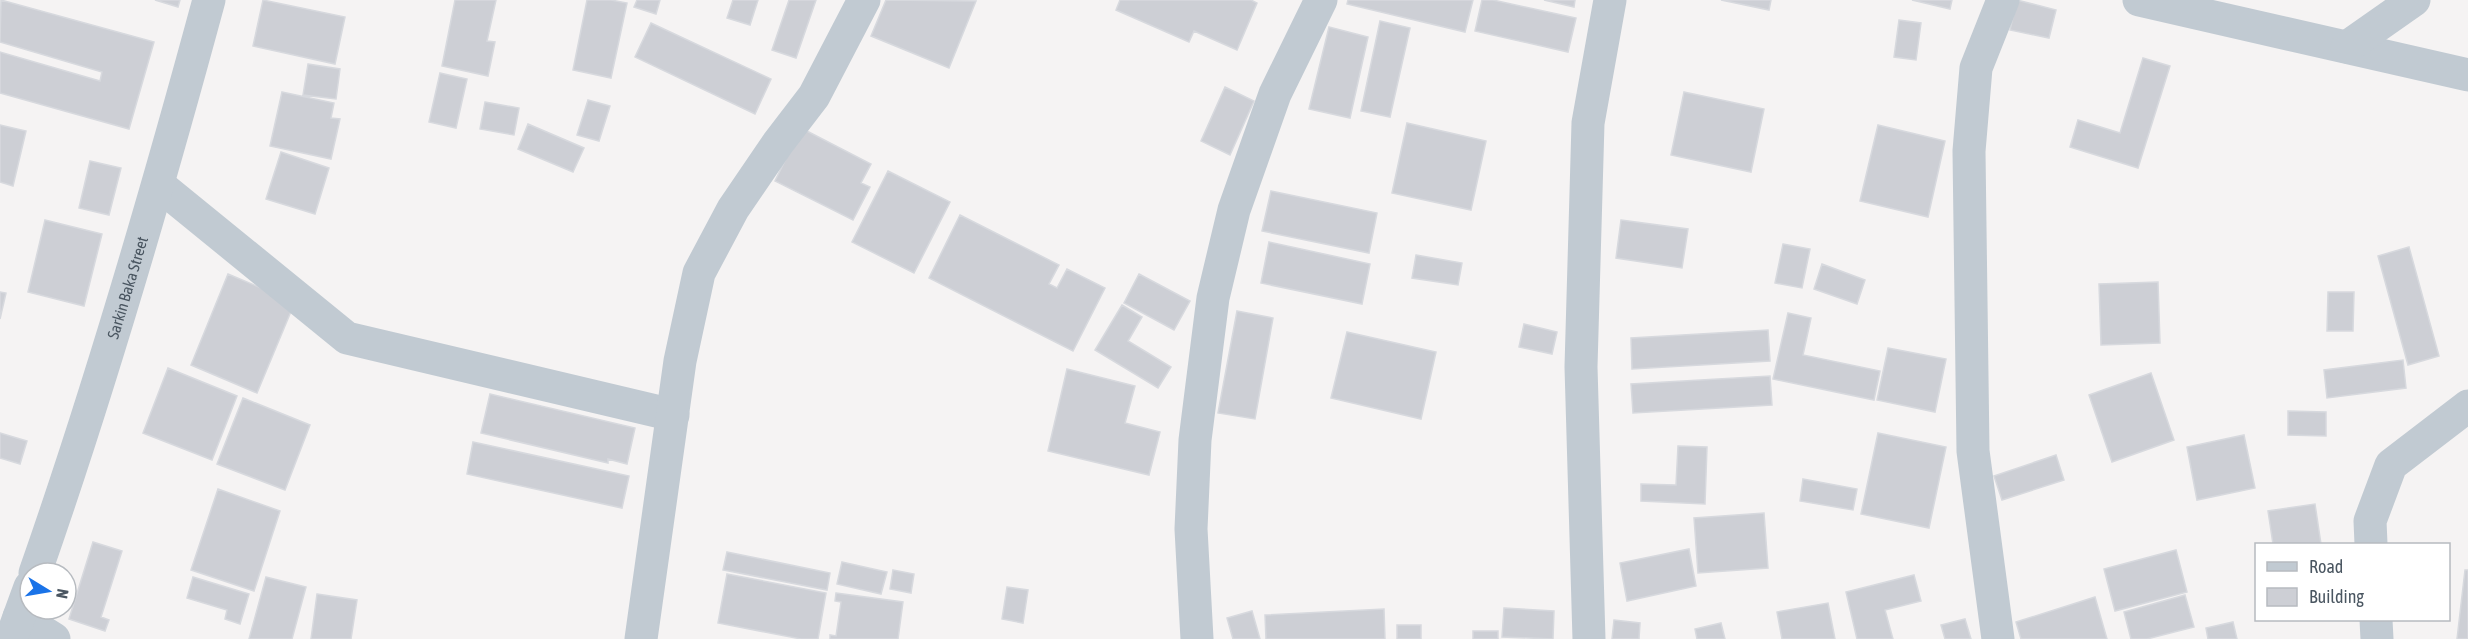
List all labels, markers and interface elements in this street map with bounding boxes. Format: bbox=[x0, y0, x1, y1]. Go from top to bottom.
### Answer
street label: Sarkin Baka Street bbox=[103, 234, 151, 341]
legend bbox=[2255, 543, 2450, 621]
text: Road bbox=[2309, 556, 2343, 577]
north arrow bbox=[18, 561, 78, 621]
text: Building bbox=[2309, 586, 2364, 607]
text: N bbox=[53, 588, 72, 600]

